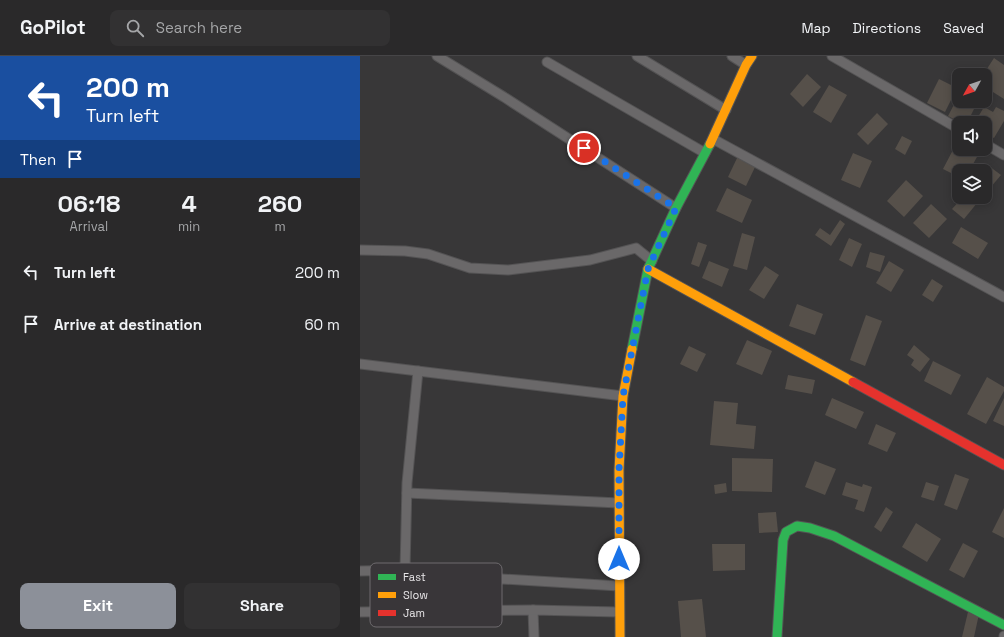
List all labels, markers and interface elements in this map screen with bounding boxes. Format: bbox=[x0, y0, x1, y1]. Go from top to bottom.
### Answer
search box bbox=[110, 10, 390, 46]
text: GoPilot bbox=[20, 15, 86, 40]
icon: search bbox=[124, 17, 146, 39]
text: Search here bbox=[156, 18, 242, 37]
text: Map bbox=[801, 19, 831, 37]
text: Directions bbox=[853, 19, 921, 37]
text: Saved bbox=[943, 19, 984, 37]
north arrow bbox=[952, 68, 992, 108]
map controls bbox=[952, 68, 992, 204]
text: 200 m bbox=[86, 69, 170, 105]
icon: left bbox=[20, 72, 72, 124]
text: Turn left bbox=[86, 104, 159, 127]
button: sound bbox=[952, 116, 992, 156]
pin bbox=[567, 131, 601, 165]
icon: arrive bbox=[573, 137, 595, 159]
icon: arrive bbox=[64, 148, 86, 170]
text: Then bbox=[20, 150, 56, 169]
button: layers bbox=[952, 164, 992, 204]
text: 06:18 bbox=[58, 188, 120, 219]
text: 4 bbox=[181, 188, 197, 219]
text: 260 bbox=[258, 188, 302, 219]
text: Arrival bbox=[70, 218, 108, 235]
text: min bbox=[178, 218, 200, 235]
text: m bbox=[275, 218, 286, 235]
icon: left bbox=[20, 261, 42, 283]
text: Turn left bbox=[54, 263, 116, 282]
text: 200 m bbox=[295, 263, 340, 282]
icon: arrive bbox=[20, 313, 42, 335]
text: Arrive at destination bbox=[54, 315, 202, 334]
text: 60 m bbox=[304, 315, 340, 334]
position arrow bbox=[598, 538, 640, 580]
legend bbox=[370, 563, 502, 627]
text: Fast bbox=[403, 570, 426, 584]
button: Exit bbox=[20, 583, 176, 629]
button: Share bbox=[184, 583, 340, 629]
text: Slow bbox=[403, 588, 428, 602]
text: Jam bbox=[403, 606, 425, 620]

